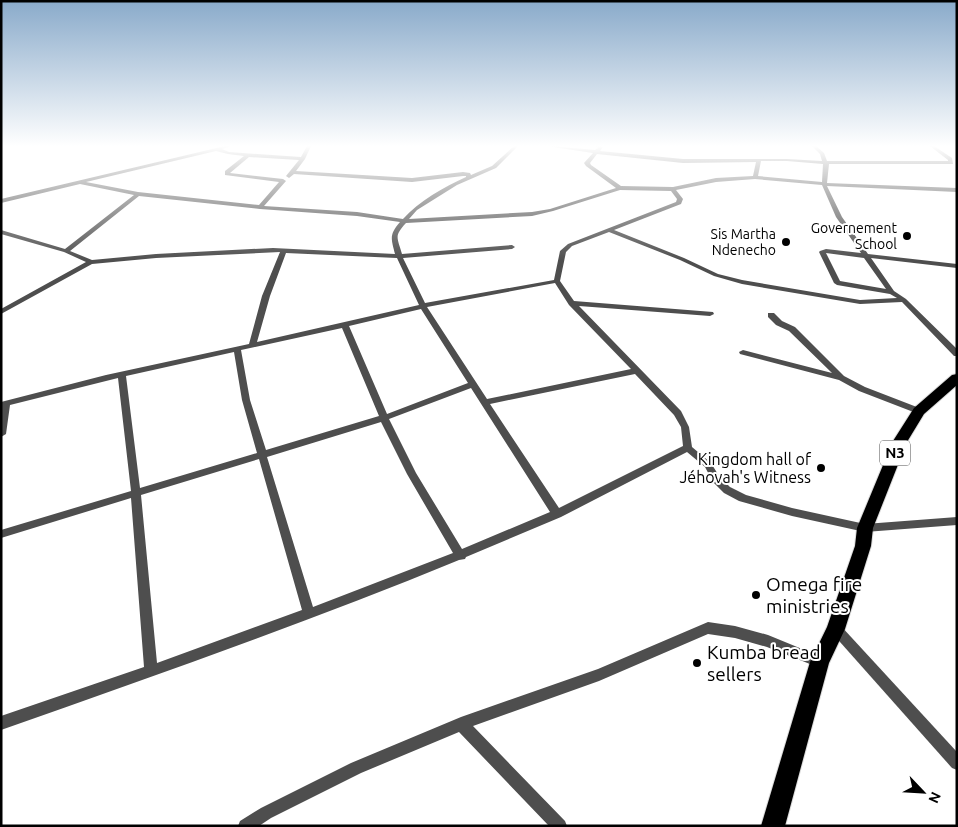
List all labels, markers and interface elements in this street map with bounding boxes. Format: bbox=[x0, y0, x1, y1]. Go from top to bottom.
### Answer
place label: Governement School bbox=[811, 220, 897, 252]
place label: Sis Martha Ndenecho bbox=[711, 226, 776, 258]
marker: Governement School bbox=[901, 230, 913, 242]
marker: Sis Martha Ndenecho bbox=[780, 236, 792, 248]
road number: N3 bbox=[880, 440, 910, 466]
place label: Kingdom hall of Jéhovah's Witness bbox=[679, 450, 812, 486]
marker: Kingdom hall of Jéhovah's Witness bbox=[815, 462, 827, 474]
place label: Omega fire ministries bbox=[766, 573, 862, 617]
marker: Omega fire ministries bbox=[750, 589, 762, 601]
place label: Kumba bread sellers bbox=[707, 641, 821, 685]
marker: Kumba bread sellers bbox=[691, 657, 703, 669]
north arrow bbox=[898, 767, 948, 817]
text: N bbox=[925, 789, 944, 806]

